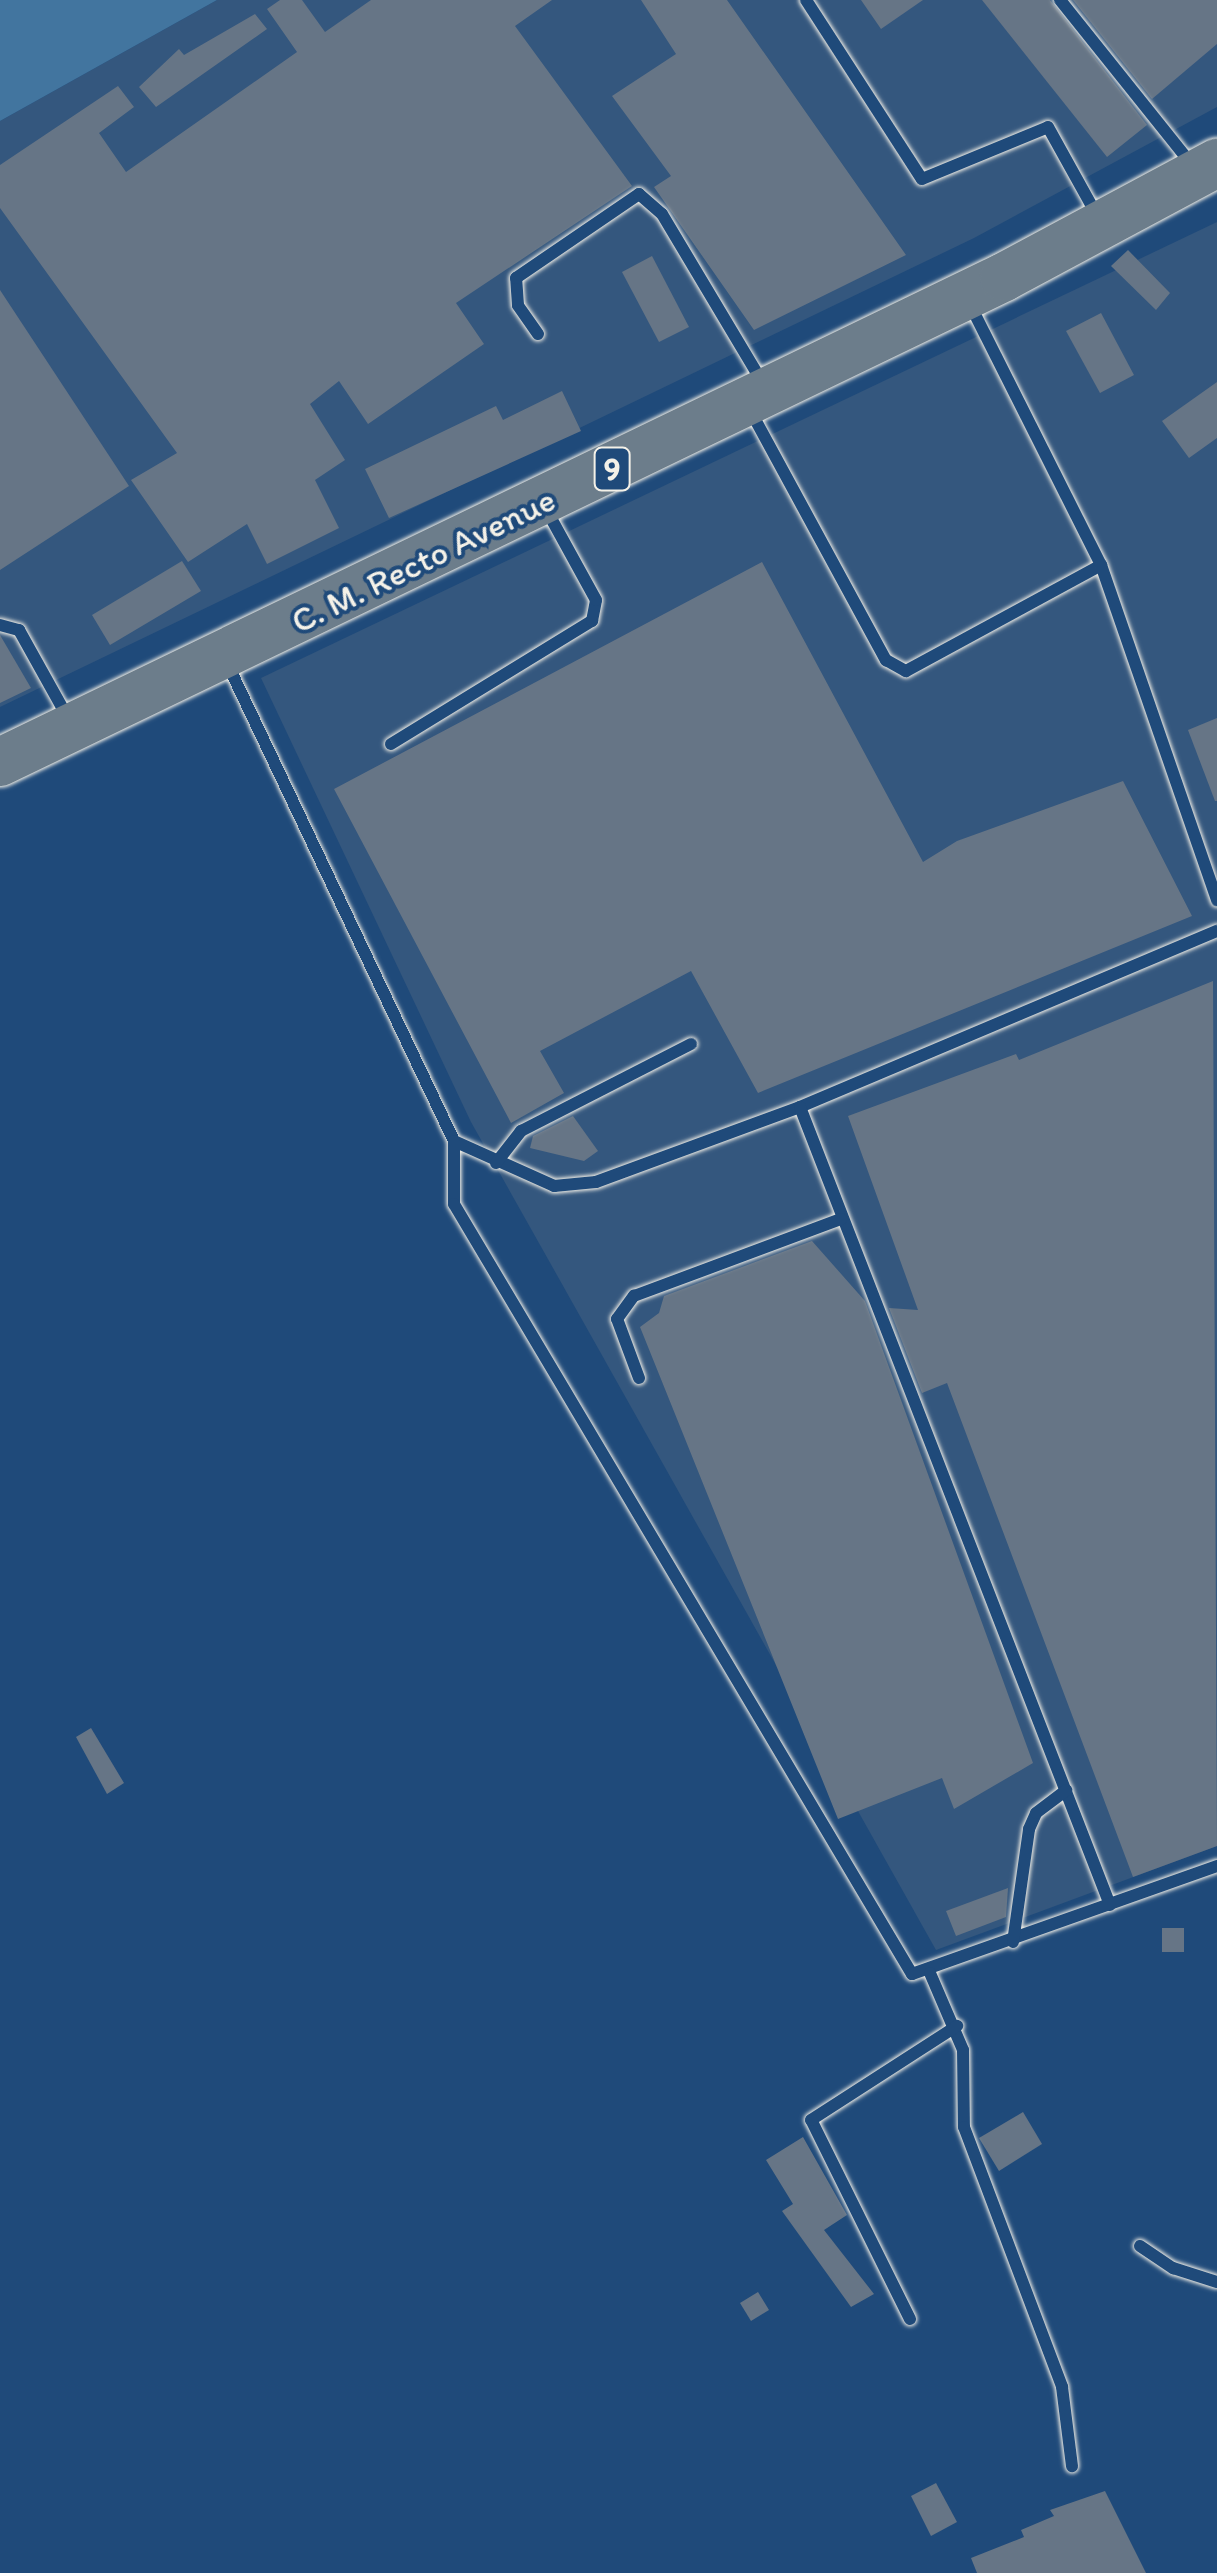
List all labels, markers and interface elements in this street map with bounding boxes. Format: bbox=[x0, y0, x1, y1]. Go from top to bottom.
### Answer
road number: 9 bbox=[592, 442, 632, 496]
street label: C. M. Recto Avenue bbox=[286, 479, 560, 641]

